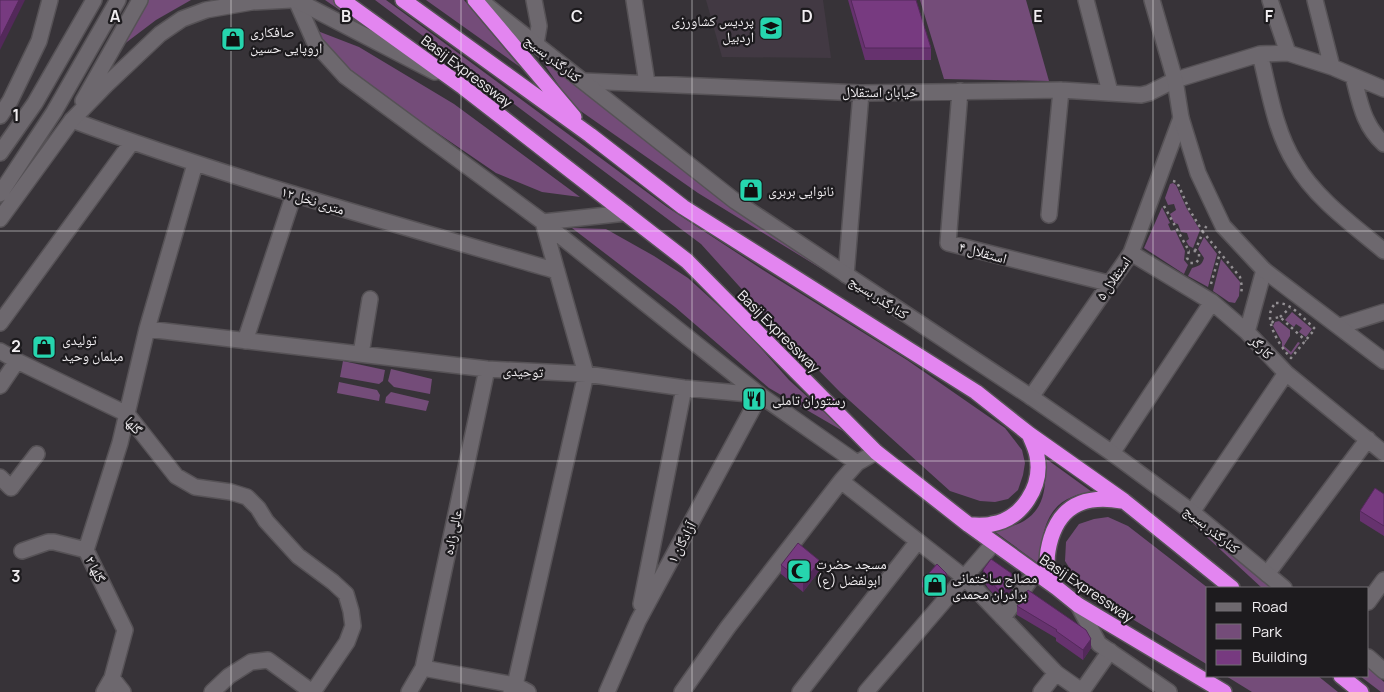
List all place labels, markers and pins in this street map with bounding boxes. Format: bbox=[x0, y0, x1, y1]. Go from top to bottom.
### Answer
place label: پردیس کشاورزی اردبیل bbox=[671, 11, 754, 46]
school or university icon: پردیس کشاورزی اردبیل bbox=[758, 15, 784, 41]
place label: صافکاری اروپایی حسین bbox=[250, 22, 322, 57]
shop icon: صافکاری اروپایی حسین bbox=[220, 26, 246, 52]
shop icon: نانوایی بربری bbox=[738, 177, 764, 203]
place label: نانوایی بربری bbox=[768, 181, 834, 200]
place label: تولیدی مبلمان وحید bbox=[62, 330, 123, 365]
shop icon: تولیدی مبلمان وحید bbox=[31, 334, 57, 360]
restaurant icon: رستوران تاملی bbox=[741, 386, 767, 412]
place label: رستوران تاملی bbox=[772, 390, 846, 409]
place label: مسجد حضرت ابولفضل (ع) bbox=[816, 554, 887, 590]
mosque icon: مسجد حضرت ابولفضل (ع) bbox=[786, 558, 812, 584]
place label: مصالح ساختمانی برادران محمدی bbox=[952, 568, 1037, 603]
shop icon: مصالح ساختمانی برادران محمدی bbox=[922, 572, 948, 598]

